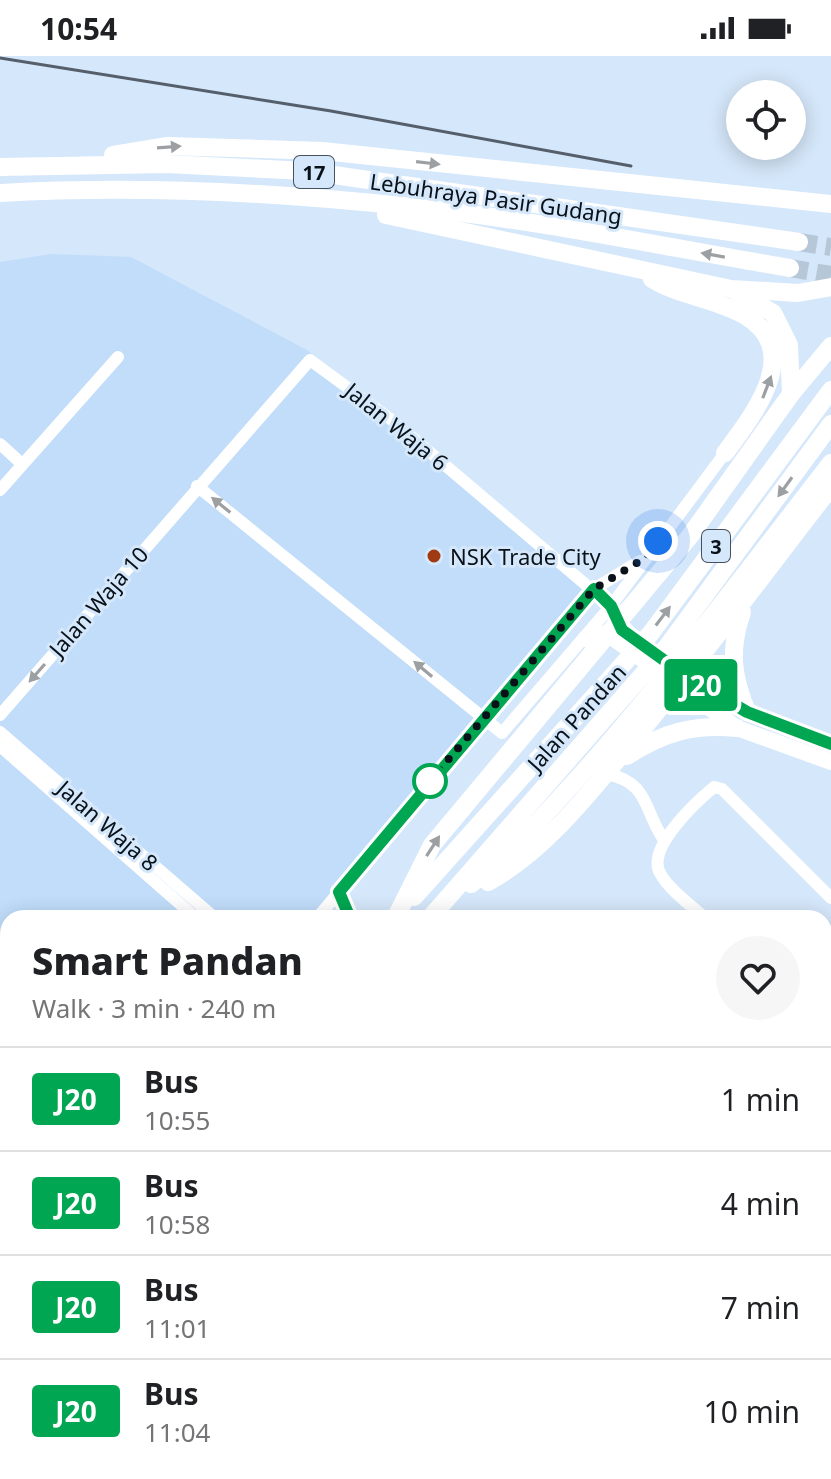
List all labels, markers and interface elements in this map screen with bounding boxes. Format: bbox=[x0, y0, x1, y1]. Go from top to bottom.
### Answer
text: 10:54 bbox=[40, 8, 117, 49]
map controls bbox=[726, 80, 806, 160]
button: locate bbox=[726, 80, 806, 160]
one-way arrow bbox=[157, 140, 182, 153]
road number: 17 bbox=[294, 156, 334, 188]
one-way arrow bbox=[416, 157, 441, 170]
street label: Lebuhraya Pasir Gudang bbox=[368, 165, 624, 231]
one-way arrow bbox=[700, 249, 725, 261]
street label: Jalan Waja 6 bbox=[338, 374, 455, 477]
one-way arrow bbox=[760, 376, 773, 399]
one-way arrow bbox=[777, 477, 793, 497]
one-way arrow bbox=[211, 498, 231, 514]
your location bbox=[638, 521, 678, 561]
road number: 3 bbox=[702, 530, 730, 562]
street label: Jalan Waja 10 bbox=[40, 539, 154, 664]
place label: NSK Trade City bbox=[450, 541, 601, 571]
marker: NSK Trade City bbox=[425, 547, 443, 565]
one-way arrow bbox=[655, 606, 671, 627]
street label: Jalan Pandan bbox=[519, 657, 632, 778]
line badge: J20 bbox=[655, 659, 747, 711]
one-way arrow bbox=[413, 661, 433, 678]
one-way arrow bbox=[29, 662, 46, 682]
text: J20 bbox=[680, 666, 722, 704]
unlabelled marker bbox=[413, 764, 447, 798]
street label: Jalan Waja 8 bbox=[50, 772, 165, 877]
one-way arrow bbox=[426, 835, 440, 857]
text: Smart Pandan bbox=[32, 934, 303, 986]
button: heart bbox=[716, 936, 800, 1020]
text: Walk · 3 min · 240 m bbox=[32, 990, 276, 1026]
text: Bus bbox=[144, 1061, 199, 1102]
text: 1 min bbox=[721, 1079, 800, 1120]
text: J20 bbox=[55, 1080, 97, 1118]
text: 10:55 bbox=[144, 1102, 210, 1138]
text: Bus bbox=[144, 1165, 199, 1206]
text: 4 min bbox=[721, 1183, 800, 1224]
text: J20 bbox=[55, 1184, 97, 1222]
text: 10:58 bbox=[144, 1206, 210, 1242]
text: Bus bbox=[144, 1269, 199, 1310]
text: 7 min bbox=[721, 1287, 800, 1328]
text: J20 bbox=[55, 1288, 97, 1326]
text: 11:01 bbox=[144, 1310, 210, 1346]
text: Bus bbox=[144, 1373, 199, 1414]
text: 10 min bbox=[704, 1391, 800, 1432]
text: J20 bbox=[55, 1392, 97, 1430]
text: 11:04 bbox=[144, 1414, 210, 1450]

